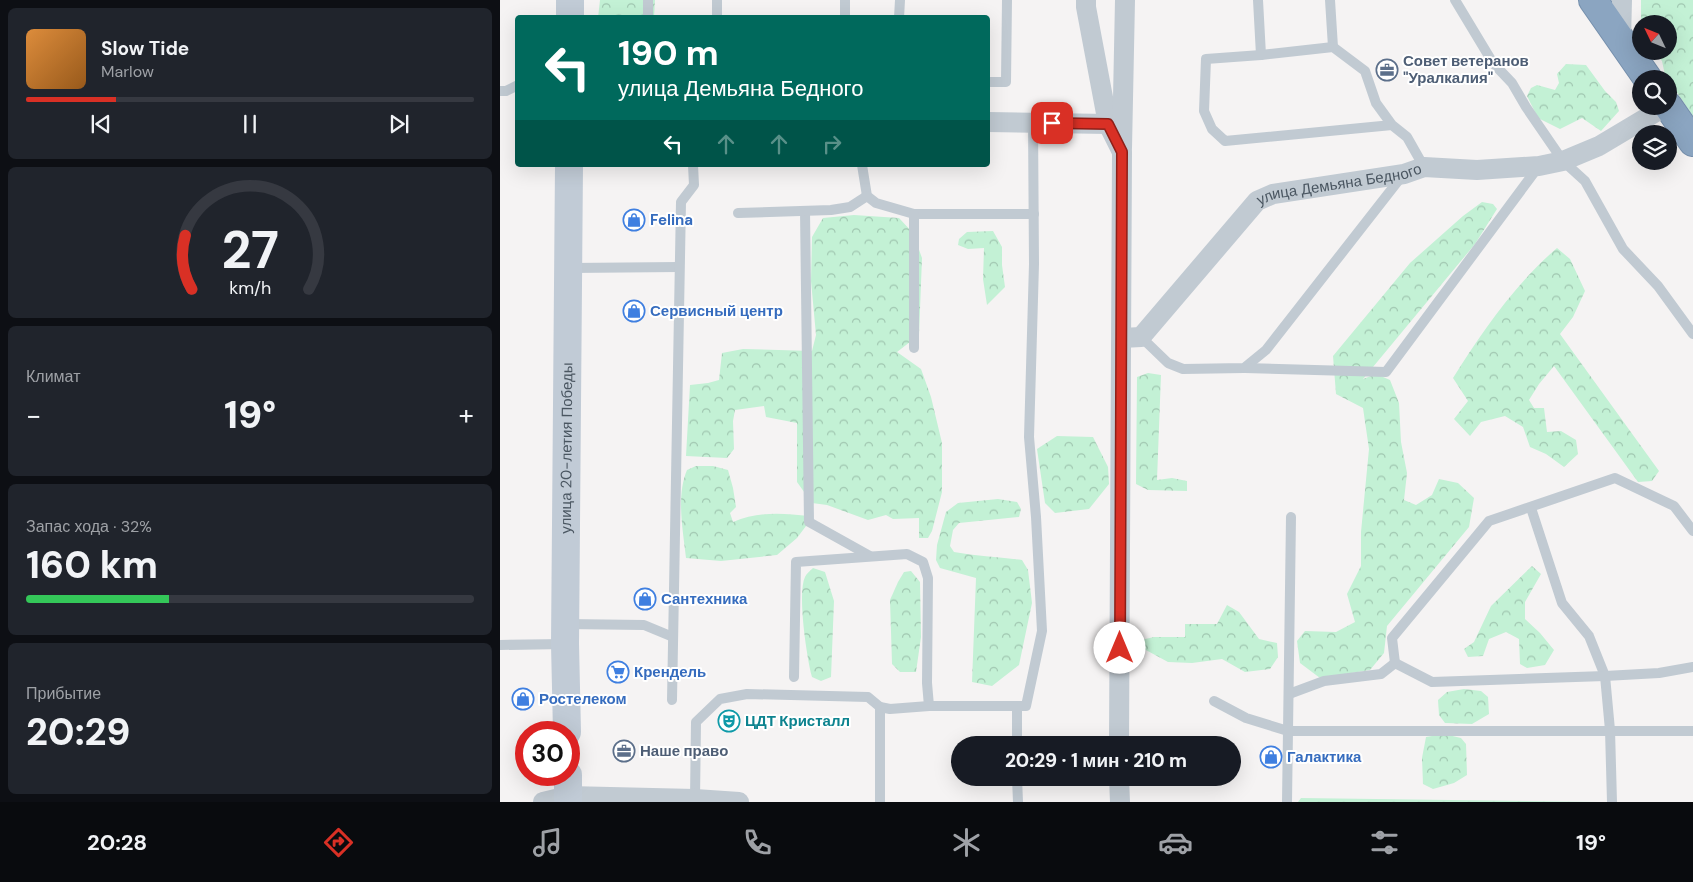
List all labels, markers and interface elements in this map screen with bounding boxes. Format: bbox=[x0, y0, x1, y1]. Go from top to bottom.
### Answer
north arrow bbox=[1632, 15, 1678, 60]
map controls bbox=[1632, 15, 1677, 170]
text: 190 m bbox=[618, 30, 719, 76]
icon: left bbox=[535, 35, 600, 100]
text: Slow Tide bbox=[101, 36, 189, 61]
place label: Совет ветеранов "Уралкалия" bbox=[1403, 51, 1529, 88]
office icon: Совет ветеранов "Уралкалия" bbox=[1375, 58, 1399, 82]
text: Marlow bbox=[101, 61, 154, 82]
button: search bbox=[1632, 70, 1677, 115]
text: улица Демьяна Бедного bbox=[618, 74, 863, 103]
pin bbox=[1031, 102, 1073, 144]
icon: arrive bbox=[1038, 109, 1066, 137]
icon: previous bbox=[87, 110, 115, 138]
icon: pause bbox=[236, 110, 264, 138]
icon: next bbox=[385, 110, 413, 138]
button: layers bbox=[1632, 125, 1677, 170]
icon: left bbox=[659, 130, 687, 158]
icon: ahead bbox=[712, 130, 740, 158]
icon: ahead bbox=[765, 130, 793, 158]
icon: right bbox=[818, 130, 846, 158]
street label: улица Демьяна Бедного bbox=[1253, 159, 1424, 210]
shop icon: Felina bbox=[622, 208, 646, 232]
place label: Felina bbox=[650, 210, 693, 230]
text: 27 bbox=[221, 216, 279, 284]
text: km/h bbox=[229, 276, 271, 300]
shop icon: Сервисный центр bbox=[622, 299, 646, 323]
place label: Сервисный центр bbox=[650, 301, 783, 321]
street label: улица 20-летия Победы bbox=[556, 362, 577, 534]
text: Климат bbox=[26, 366, 80, 387]
text: 19° bbox=[224, 390, 276, 440]
text: − bbox=[26, 397, 41, 434]
text: + bbox=[459, 397, 474, 434]
text: Запас хода · 32% bbox=[26, 516, 152, 537]
text: 160 km bbox=[26, 540, 158, 590]
shop icon: Сантехника bbox=[633, 587, 657, 611]
place label: Сантехника bbox=[661, 589, 748, 609]
position arrow bbox=[1093, 621, 1145, 673]
supermarket icon: Крендель bbox=[606, 660, 630, 684]
place label: Крендель bbox=[634, 662, 706, 682]
text: Прибытие bbox=[26, 683, 101, 704]
shop icon: Ростелеком bbox=[511, 687, 535, 711]
place label: Ростелеком bbox=[539, 689, 627, 709]
text: 20:29 bbox=[26, 707, 131, 757]
theatre icon: ЦДТ Кристалл bbox=[717, 709, 741, 733]
place label: ЦДТ Кристалл bbox=[745, 711, 850, 731]
speed limit sign: 30 bbox=[515, 721, 580, 786]
office icon: Наше право bbox=[612, 739, 636, 763]
place label: Наше право bbox=[640, 741, 728, 761]
shop icon: Галактика bbox=[1259, 745, 1283, 769]
place label: Галактика bbox=[1287, 747, 1362, 767]
text: 20:29 · 1 мин · 210 m bbox=[1005, 748, 1187, 773]
icon: directions bbox=[321, 825, 356, 860]
icon: music bbox=[530, 825, 565, 860]
icon: phone bbox=[740, 825, 775, 860]
icon: climate bbox=[949, 825, 984, 860]
icon: car bbox=[1158, 825, 1193, 860]
icon: filters bbox=[1367, 825, 1402, 860]
text: 20:28 bbox=[87, 828, 147, 857]
text: 19° bbox=[1576, 828, 1606, 857]

